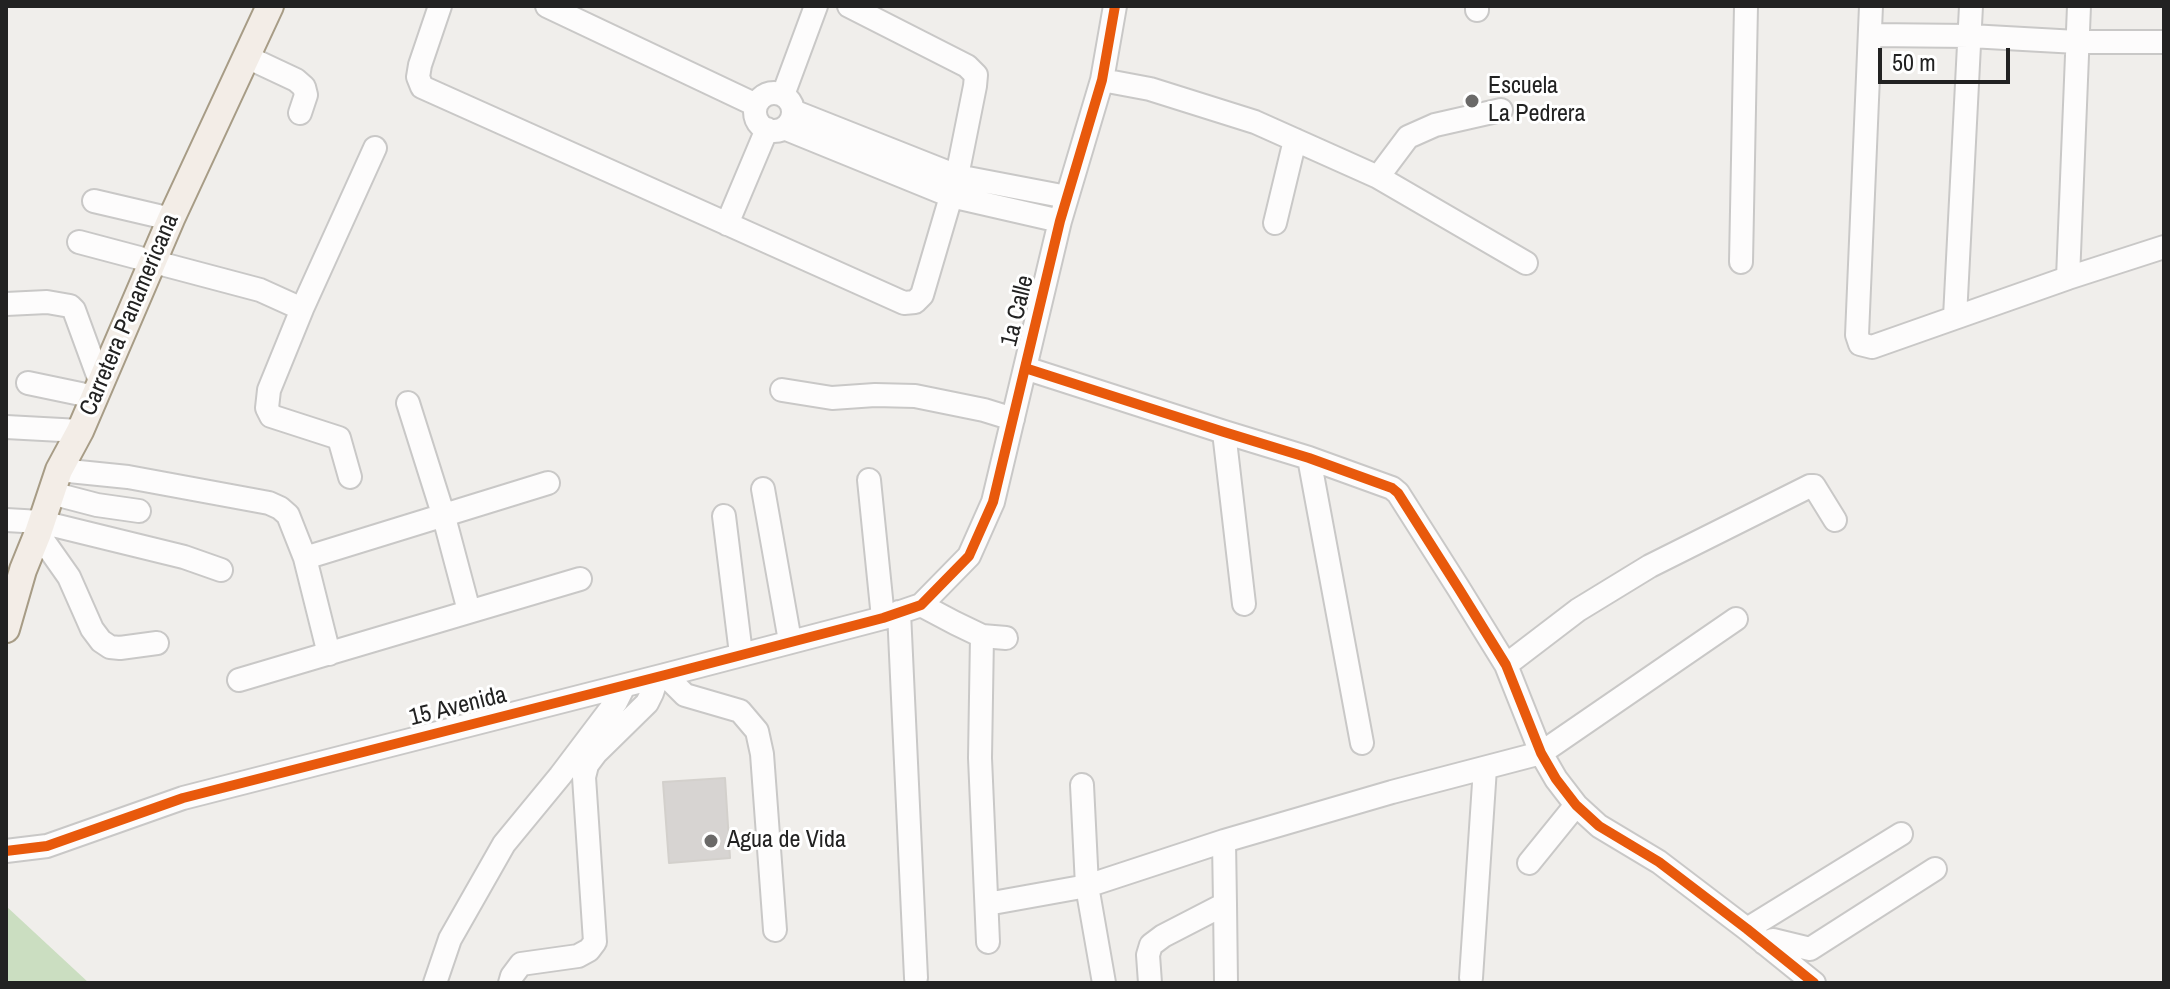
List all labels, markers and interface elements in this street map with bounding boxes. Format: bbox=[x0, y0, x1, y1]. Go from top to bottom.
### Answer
scale bar bbox=[1882, 32, 2014, 82]
text: 50 m bbox=[1892, 46, 1936, 78]
place label: Escuela La Pedrera bbox=[1488, 73, 1585, 129]
marker: Escuela La Pedrera bbox=[1463, 92, 1481, 110]
street label: Carretera Panamericana bbox=[74, 210, 186, 420]
street label: 1a Calle bbox=[995, 272, 1041, 350]
street label: 15 Avenida bbox=[406, 681, 510, 733]
place label: Agua de Vida bbox=[727, 827, 846, 855]
marker: Agua de Vida bbox=[702, 832, 720, 850]

